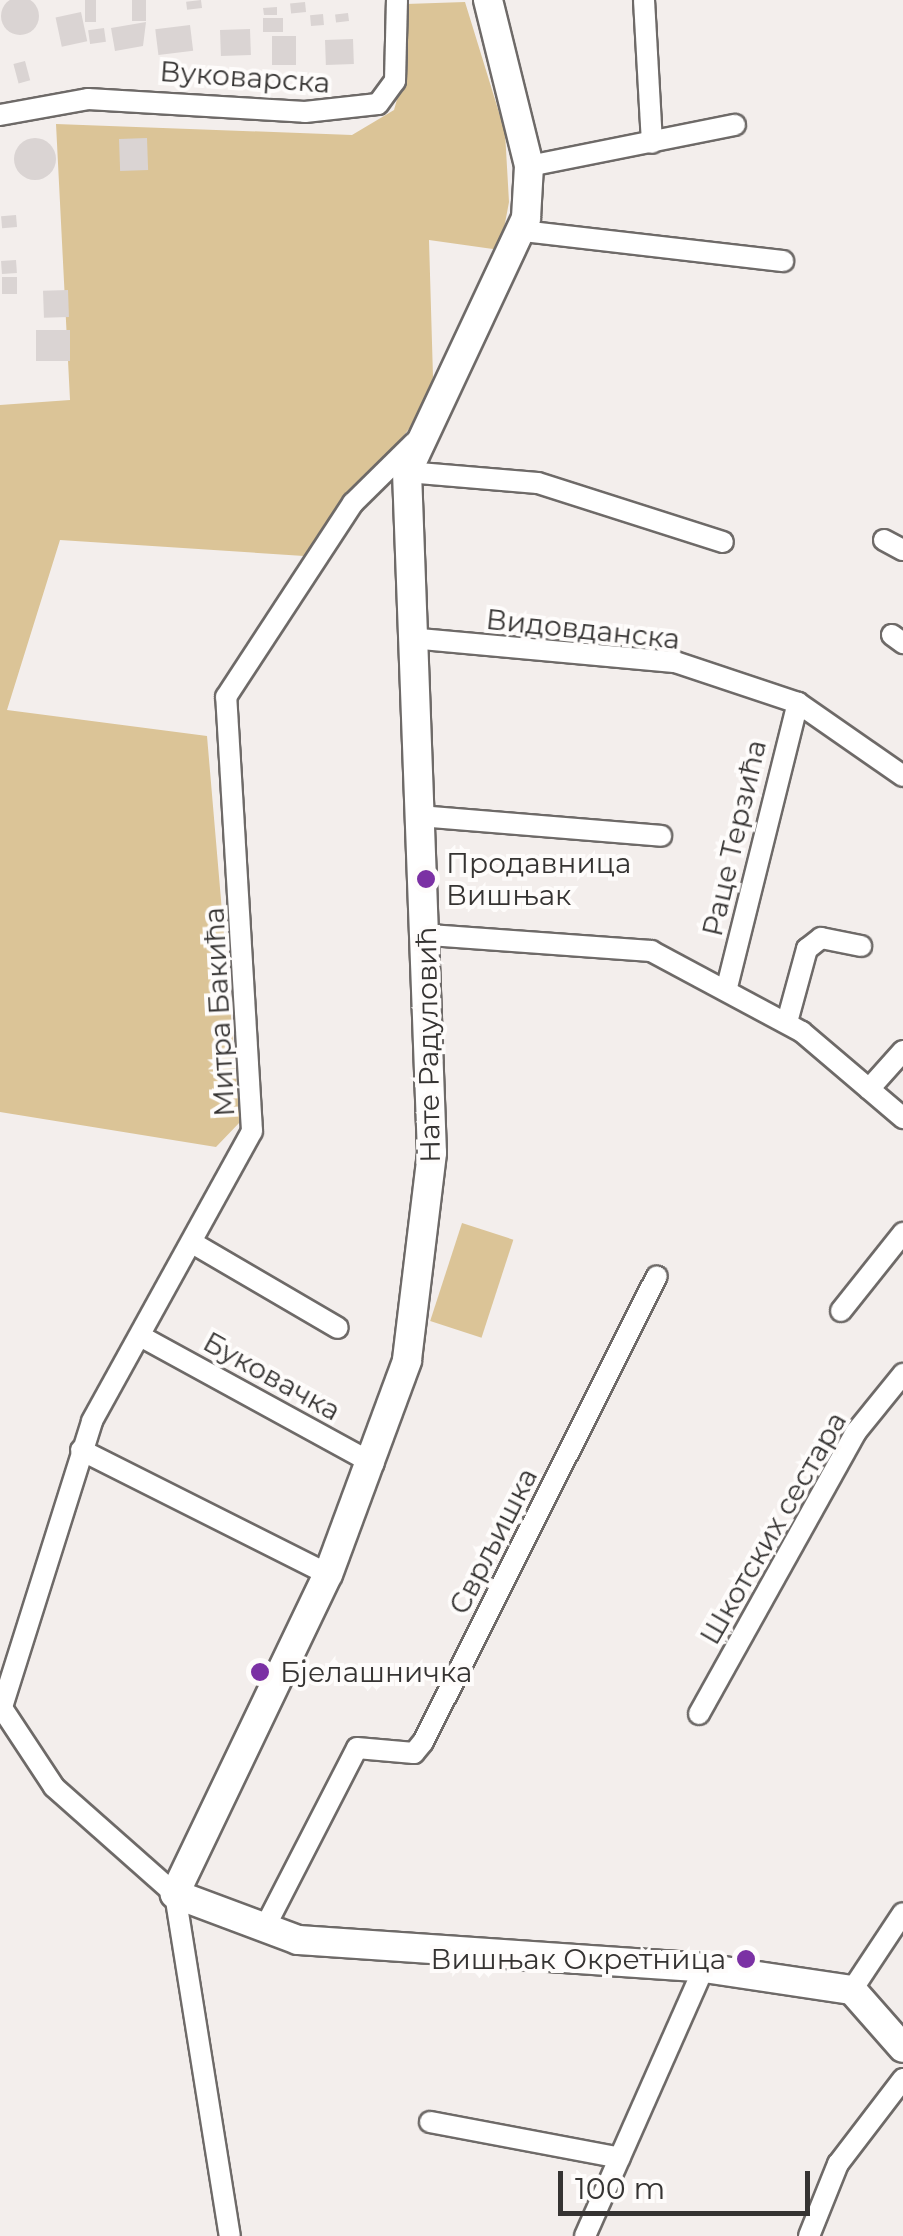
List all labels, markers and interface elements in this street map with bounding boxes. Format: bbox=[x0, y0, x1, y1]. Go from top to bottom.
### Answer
street label: Вуковарска bbox=[159, 54, 331, 100]
street label: Видовданска bbox=[484, 602, 682, 656]
street label: Раце Терзића bbox=[695, 737, 773, 939]
place label: Продавница Вишњак bbox=[446, 846, 631, 912]
marker: Продавница Вишњак bbox=[415, 868, 437, 890]
street label: Митра Бакића bbox=[197, 907, 241, 1117]
street label: Нате Радуловић bbox=[409, 927, 447, 1163]
street label: Буковачка bbox=[198, 1325, 346, 1427]
street label: Шкотских сестара bbox=[693, 1406, 853, 1650]
street label: Сврљишка bbox=[442, 1462, 544, 1620]
place label: Бјелашничка bbox=[280, 1655, 472, 1689]
marker: Бјелашничка bbox=[249, 1661, 271, 1683]
place label: Вишњак Окретница bbox=[431, 1942, 726, 1976]
marker: Вишњак Окретница bbox=[735, 1948, 757, 1970]
scale bar bbox=[563, 2151, 816, 2213]
text: 100 m bbox=[575, 2170, 665, 2207]

